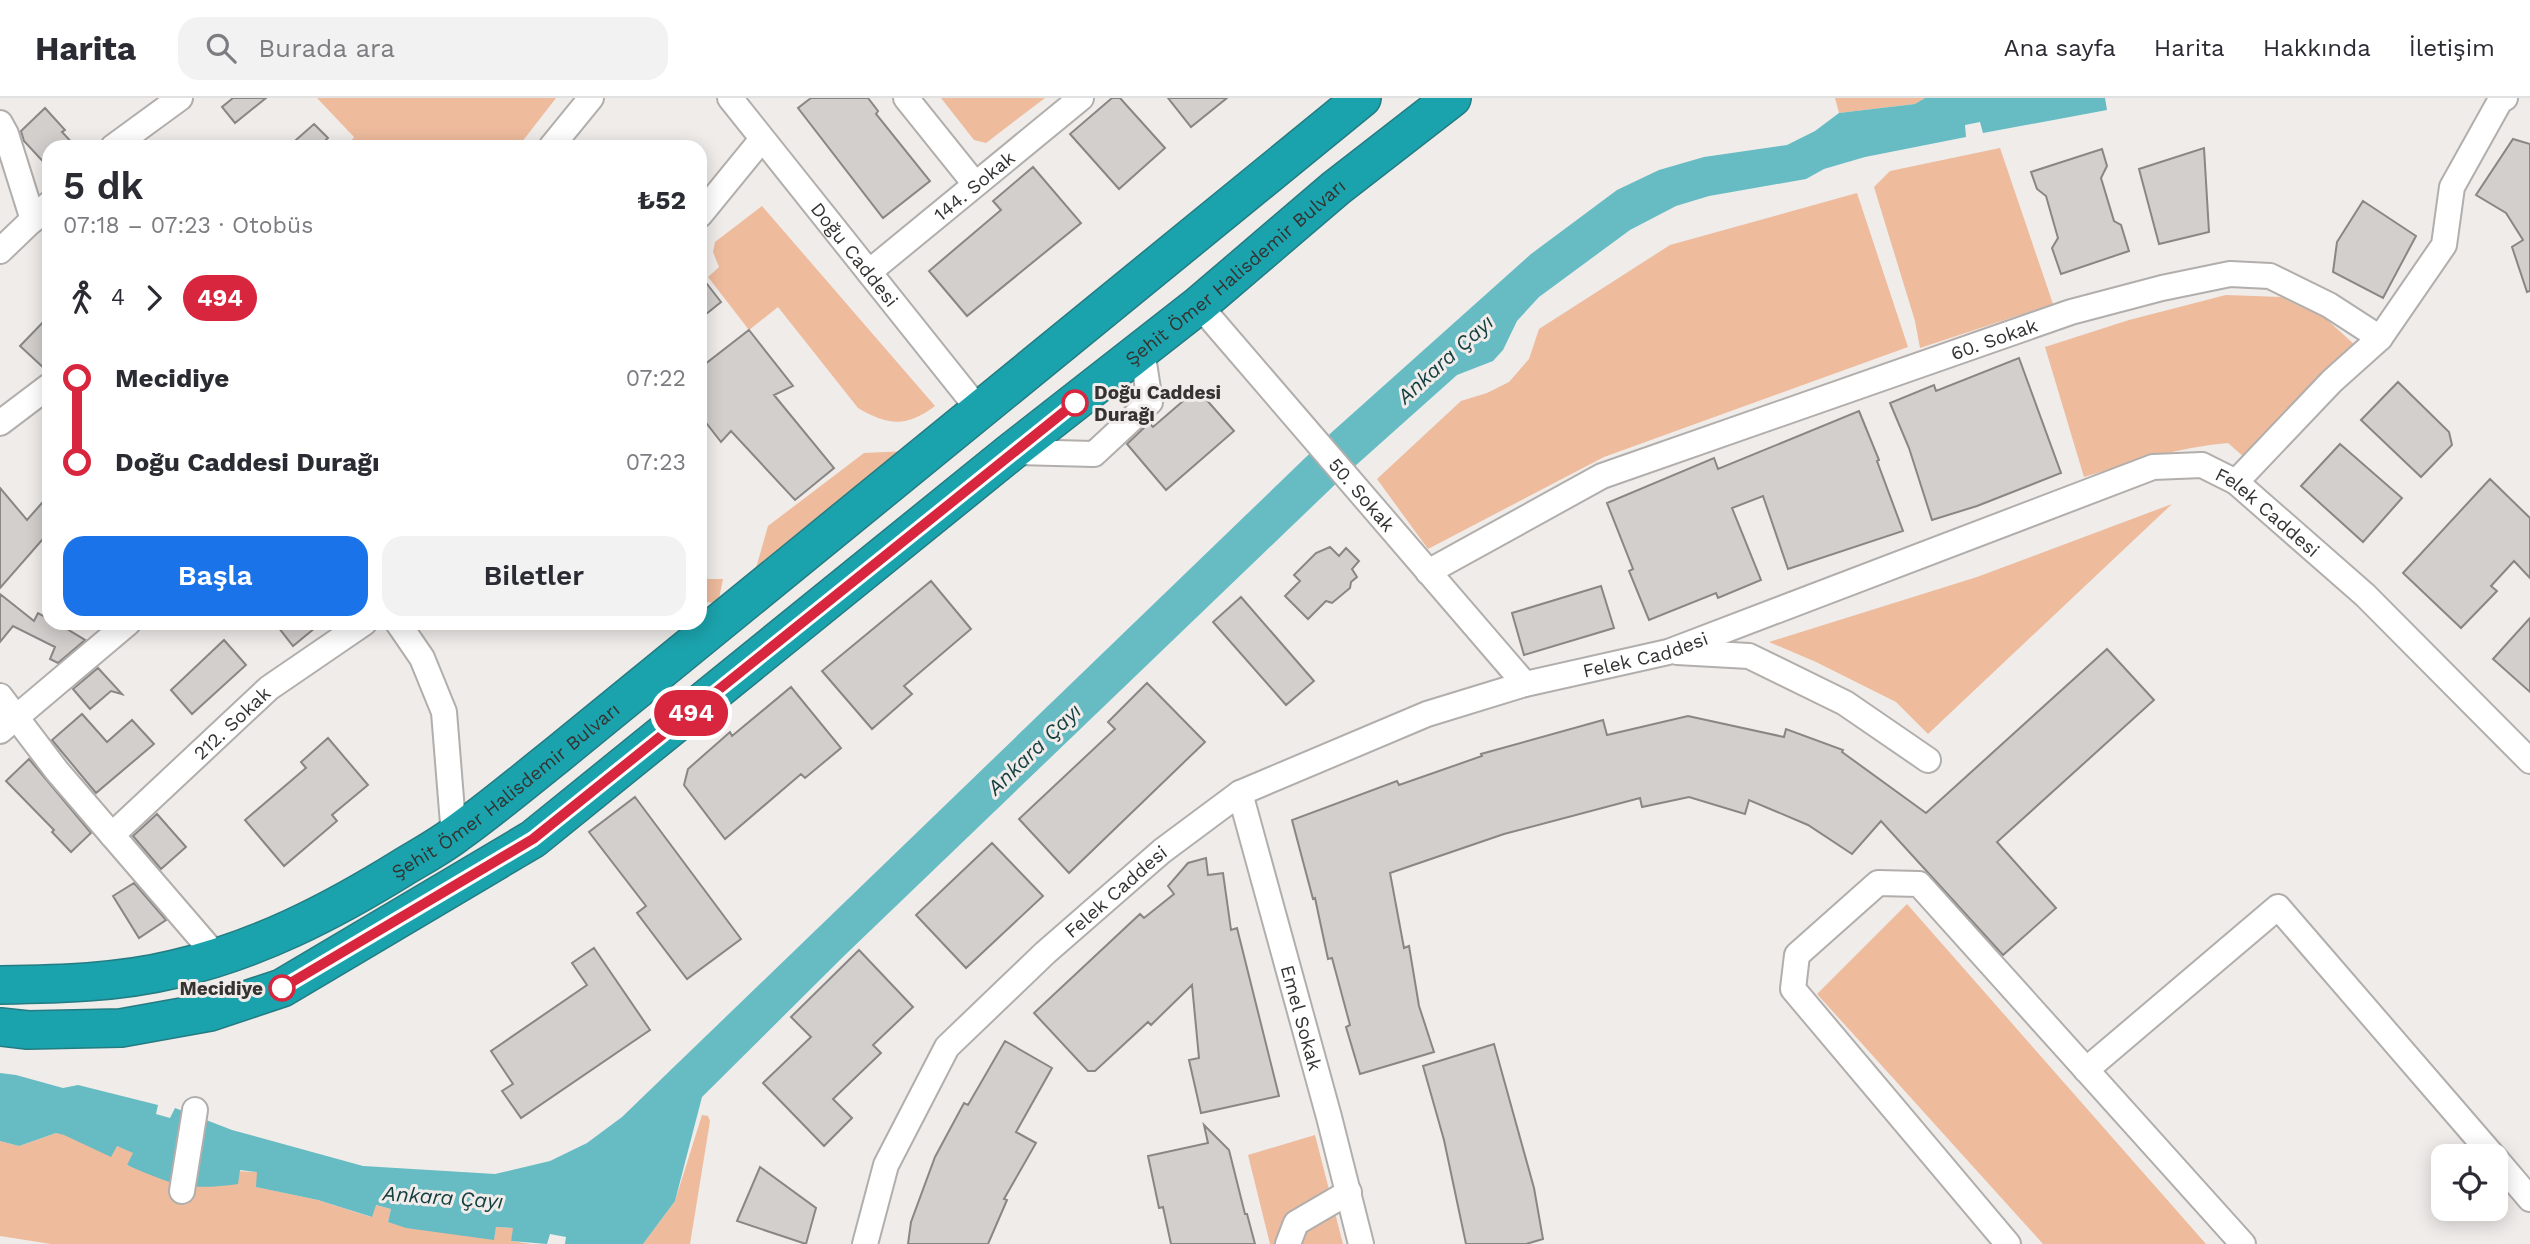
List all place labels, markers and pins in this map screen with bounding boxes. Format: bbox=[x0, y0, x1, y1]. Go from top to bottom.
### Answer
place label: Doğu Caddesi Durağı bbox=[1094, 381, 1221, 426]
marker: Doğu Caddesi Durağı bbox=[1062, 390, 1088, 416]
marker: Mecidiye bbox=[269, 975, 295, 1001]
place label: Mecidiye bbox=[179, 977, 263, 1000]

